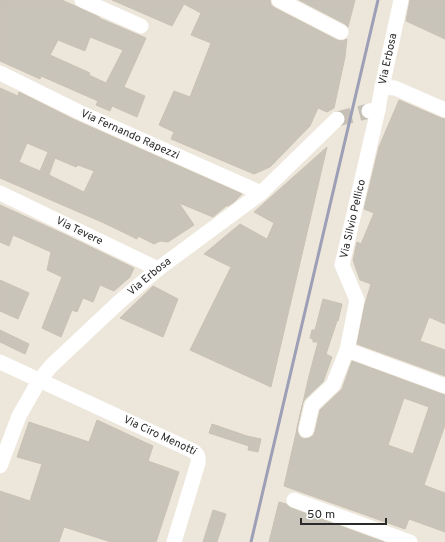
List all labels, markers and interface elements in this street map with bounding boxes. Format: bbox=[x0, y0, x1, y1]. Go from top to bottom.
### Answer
street label: Via Erbosa bbox=[376, 32, 401, 86]
street label: Via Fernando Rapezzi bbox=[78, 107, 182, 163]
street label: Via Silvio Pellico bbox=[337, 178, 369, 260]
street label: Via Tevere bbox=[53, 214, 105, 248]
street label: Via Erbosa bbox=[125, 255, 174, 299]
street label: Via Ciro Menotti bbox=[121, 413, 200, 458]
scale bar bbox=[301, 500, 386, 526]
text: 50 m bbox=[307, 507, 335, 523]

